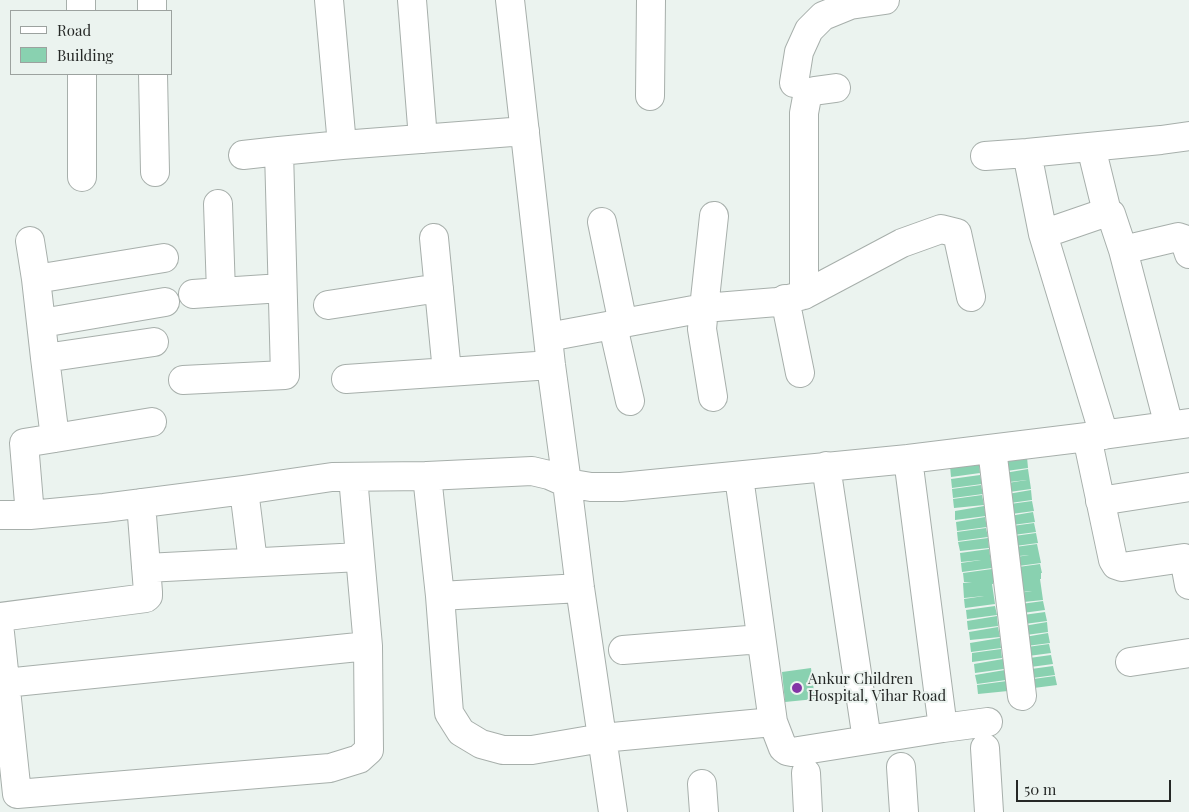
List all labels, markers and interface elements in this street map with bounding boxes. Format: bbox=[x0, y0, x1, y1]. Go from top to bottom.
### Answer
legend bbox=[10, 10, 172, 75]
text: Road bbox=[57, 20, 91, 40]
text: Building bbox=[57, 45, 113, 65]
place label: Ankur Children Hospital, Vihar Road bbox=[808, 670, 946, 705]
marker: Ankur Children Hospital, Vihar Road bbox=[790, 681, 804, 695]
scale bar bbox=[1019, 770, 1174, 802]
text: 50 m bbox=[1024, 779, 1056, 799]

